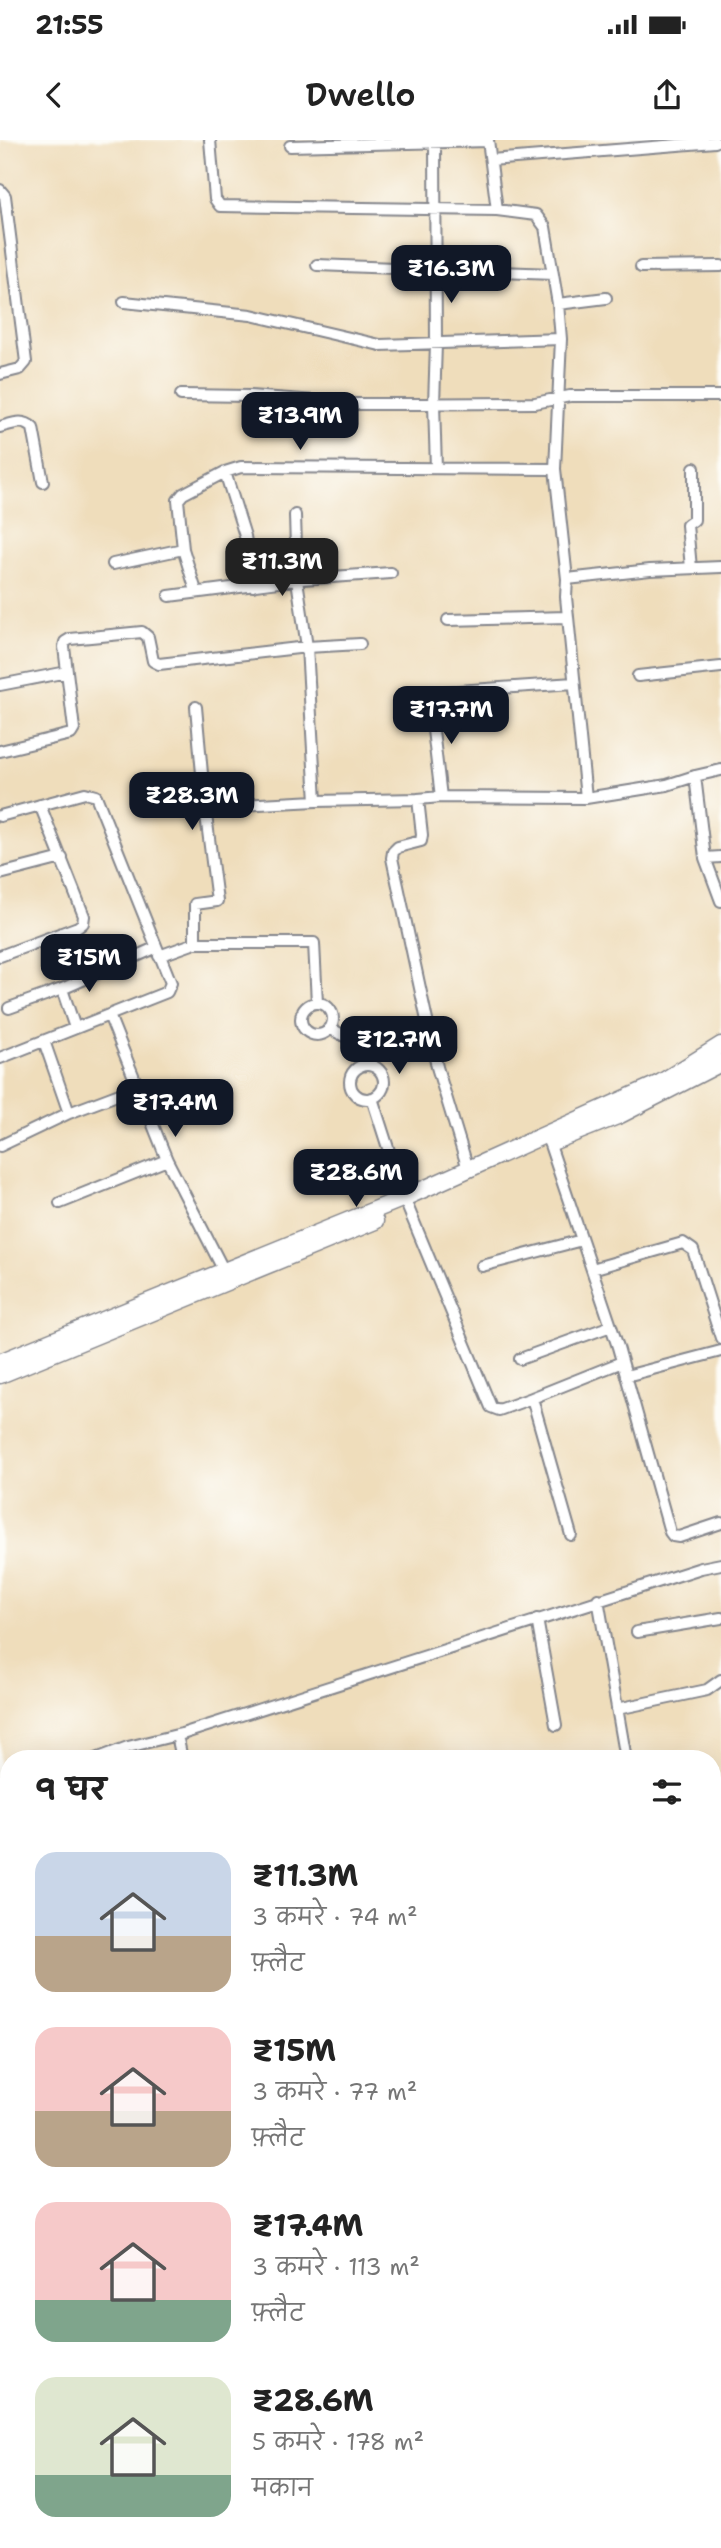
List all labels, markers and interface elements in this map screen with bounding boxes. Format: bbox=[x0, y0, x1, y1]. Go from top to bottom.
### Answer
text: 21:55 bbox=[35, 7, 104, 42]
text: Dwello bbox=[305, 73, 416, 116]
icon: back bbox=[35, 76, 73, 114]
icon: share bbox=[648, 76, 686, 114]
pin: ₹16.3M bbox=[394, 246, 508, 305]
text: ₹16.3M bbox=[407, 253, 495, 283]
pin: ₹13.9M bbox=[243, 392, 357, 452]
text: ₹13.9M bbox=[258, 400, 342, 430]
pin: ₹11.3M bbox=[225, 538, 339, 598]
text: ₹11.3M bbox=[241, 546, 323, 576]
pin: ₹17.7M bbox=[394, 686, 508, 746]
text: ₹17.7M bbox=[409, 694, 493, 724]
pin: ₹28.3M bbox=[135, 772, 249, 832]
text: ₹28.3M bbox=[145, 780, 239, 810]
pin: ₹15M bbox=[48, 934, 130, 994]
text: ₹15M bbox=[57, 942, 121, 972]
pin: ₹12.7M bbox=[342, 1016, 456, 1076]
text: ₹12.7M bbox=[356, 1024, 442, 1054]
pin: ₹17.4M bbox=[118, 1080, 232, 1139]
text: ₹17.4M bbox=[132, 1087, 218, 1117]
pin: ₹28.6M bbox=[299, 1150, 413, 1209]
text: ₹28.6M bbox=[309, 1157, 403, 1187]
text: 9 घर bbox=[35, 1769, 106, 1810]
icon: filters bbox=[648, 1773, 686, 1811]
text: ₹11.3M bbox=[252, 1855, 358, 1896]
icon: home bbox=[91, 1880, 175, 1964]
text: 3 कमरे · 74 m² bbox=[252, 1902, 418, 1932]
text: फ़्लैट bbox=[252, 1948, 304, 1978]
text: ₹15M bbox=[252, 2030, 336, 2071]
icon: home bbox=[91, 2055, 175, 2139]
text: 3 कमरे · 77 m² bbox=[252, 2077, 417, 2107]
text: फ़्लैट bbox=[252, 2123, 304, 2153]
text: ₹17.4M bbox=[252, 2205, 363, 2246]
icon: home bbox=[91, 2230, 175, 2314]
text: 3 कमरे · 113 m² bbox=[252, 2252, 420, 2282]
text: फ़्लैट bbox=[252, 2298, 304, 2328]
text: ₹28.6M bbox=[252, 2380, 374, 2421]
icon: home bbox=[91, 2405, 175, 2489]
text: 5 कमरे · 178 m² bbox=[252, 2427, 424, 2457]
text: मकान bbox=[252, 2473, 313, 2503]

